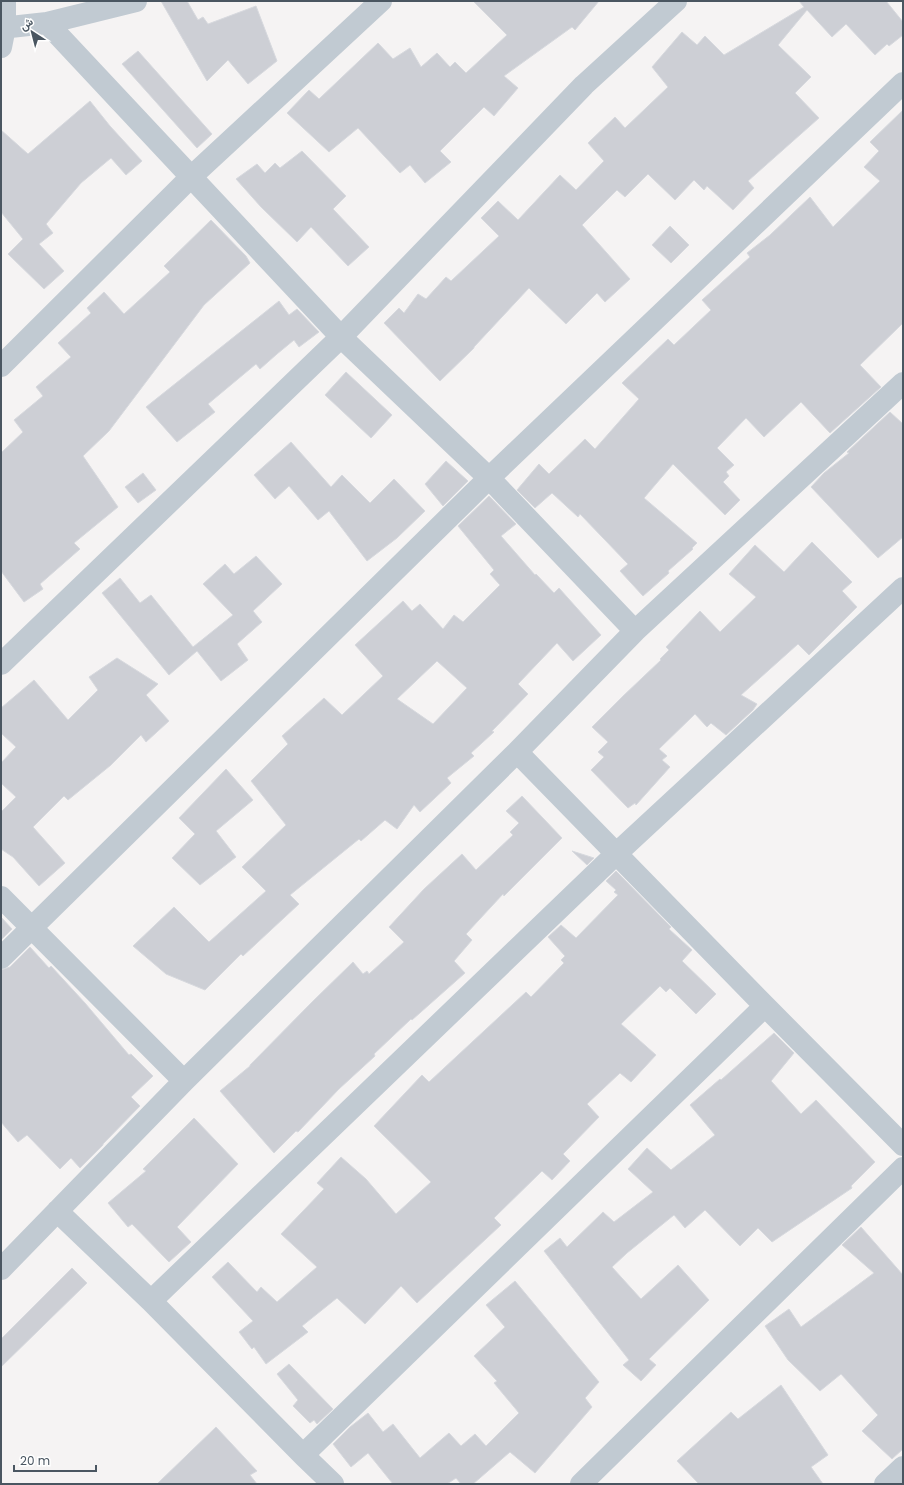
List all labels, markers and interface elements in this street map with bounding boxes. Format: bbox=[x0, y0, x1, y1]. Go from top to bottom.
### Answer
north arrow bbox=[12, 12, 52, 52]
text: ش bbox=[16, 14, 36, 34]
scale bar bbox=[14, 1447, 96, 1473]
text: 20 m bbox=[20, 1452, 50, 1469]

